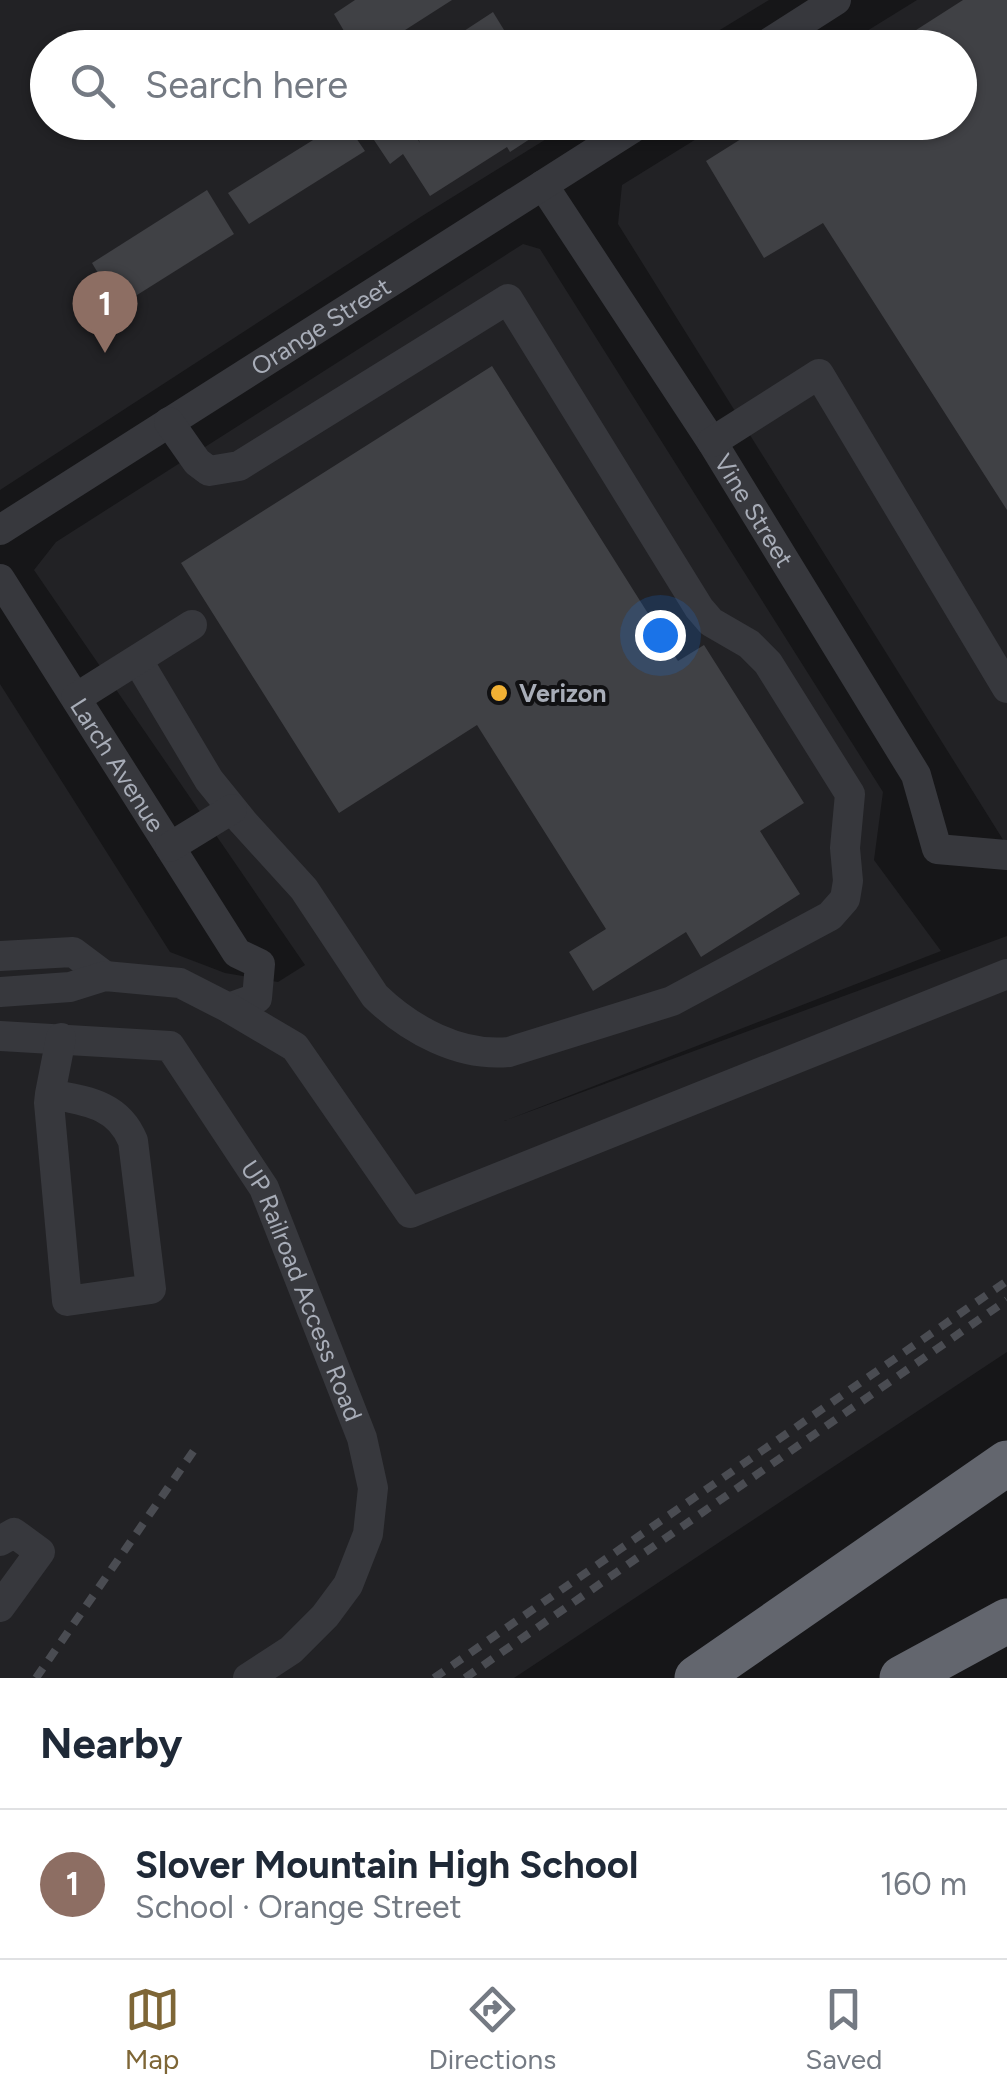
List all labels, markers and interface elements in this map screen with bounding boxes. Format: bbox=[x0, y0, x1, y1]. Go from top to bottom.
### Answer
search box bbox=[30, 30, 977, 140]
icon: search bbox=[65, 58, 120, 113]
text: Search here bbox=[145, 62, 348, 108]
pin: 1 bbox=[72, 270, 138, 353]
street label: Orange Street bbox=[246, 271, 396, 382]
street label: Vine Street bbox=[708, 449, 800, 573]
your location bbox=[635, 610, 686, 661]
place label: Verizon bbox=[519, 678, 607, 708]
marker: Verizon bbox=[488, 682, 510, 704]
street label: Larch Avenue bbox=[64, 692, 171, 837]
street label: UP Railroad Access Road bbox=[235, 1155, 369, 1425]
text: Nearby bbox=[40, 1718, 182, 1769]
text: Slover Mountain High School bbox=[135, 1842, 638, 1888]
text: 1 bbox=[66, 1865, 79, 1903]
text: 160 m bbox=[880, 1865, 967, 1903]
text: School · Orange Street bbox=[135, 1888, 462, 1926]
tab: Map bbox=[125, 1982, 180, 2076]
tab: Directions bbox=[429, 1982, 556, 2076]
tab: Saved bbox=[805, 1982, 882, 2076]

